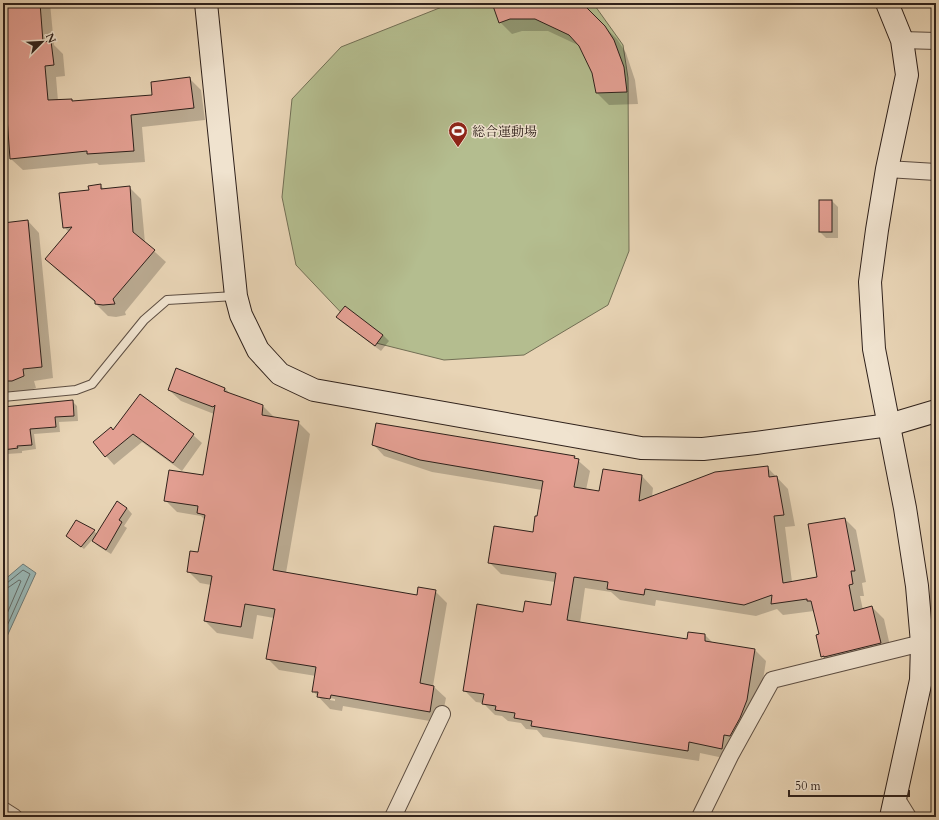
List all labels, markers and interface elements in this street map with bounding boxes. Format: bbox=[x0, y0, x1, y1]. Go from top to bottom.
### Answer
north arrow bbox=[22, 22, 62, 62]
text: N bbox=[42, 31, 60, 46]
sports icon: 総合運動場 bbox=[447, 120, 469, 148]
place label: 総合運動場 bbox=[472, 123, 537, 141]
scale bar bbox=[789, 772, 909, 798]
text: 50 m bbox=[795, 778, 822, 794]

